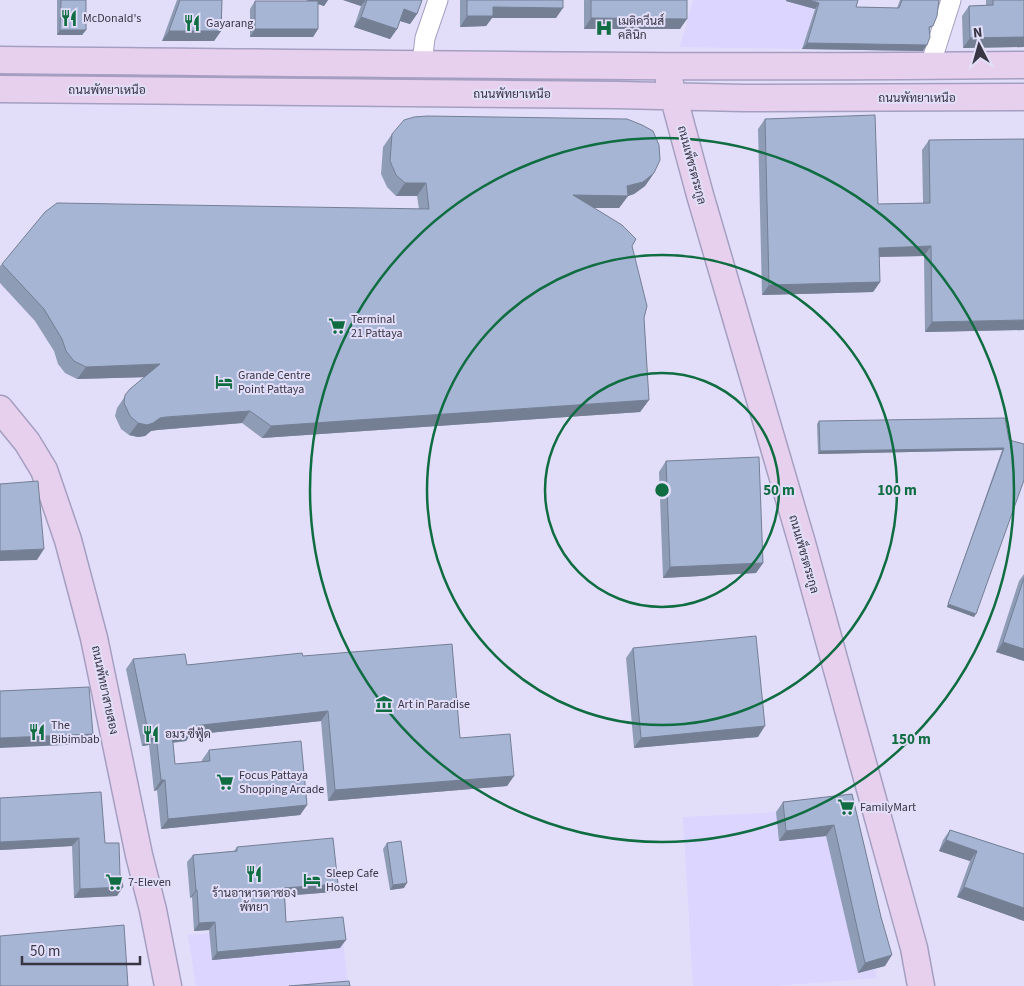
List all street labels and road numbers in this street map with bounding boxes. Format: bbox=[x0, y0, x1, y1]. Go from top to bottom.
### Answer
street label: ถนนพัทยาเหนือ bbox=[68, 82, 146, 99]
street label: ถนนพัทยาเหนือ bbox=[473, 86, 551, 103]
street label: ถนนพัทยาเหนือ bbox=[878, 90, 956, 107]
street label: ถนนเพ็ชรตระกูล bbox=[673, 124, 711, 207]
street label: ถนนเพ็ชรตระกูล bbox=[784, 513, 824, 595]
street label: ถนนพัทยาสายสอง bbox=[87, 644, 122, 736]

